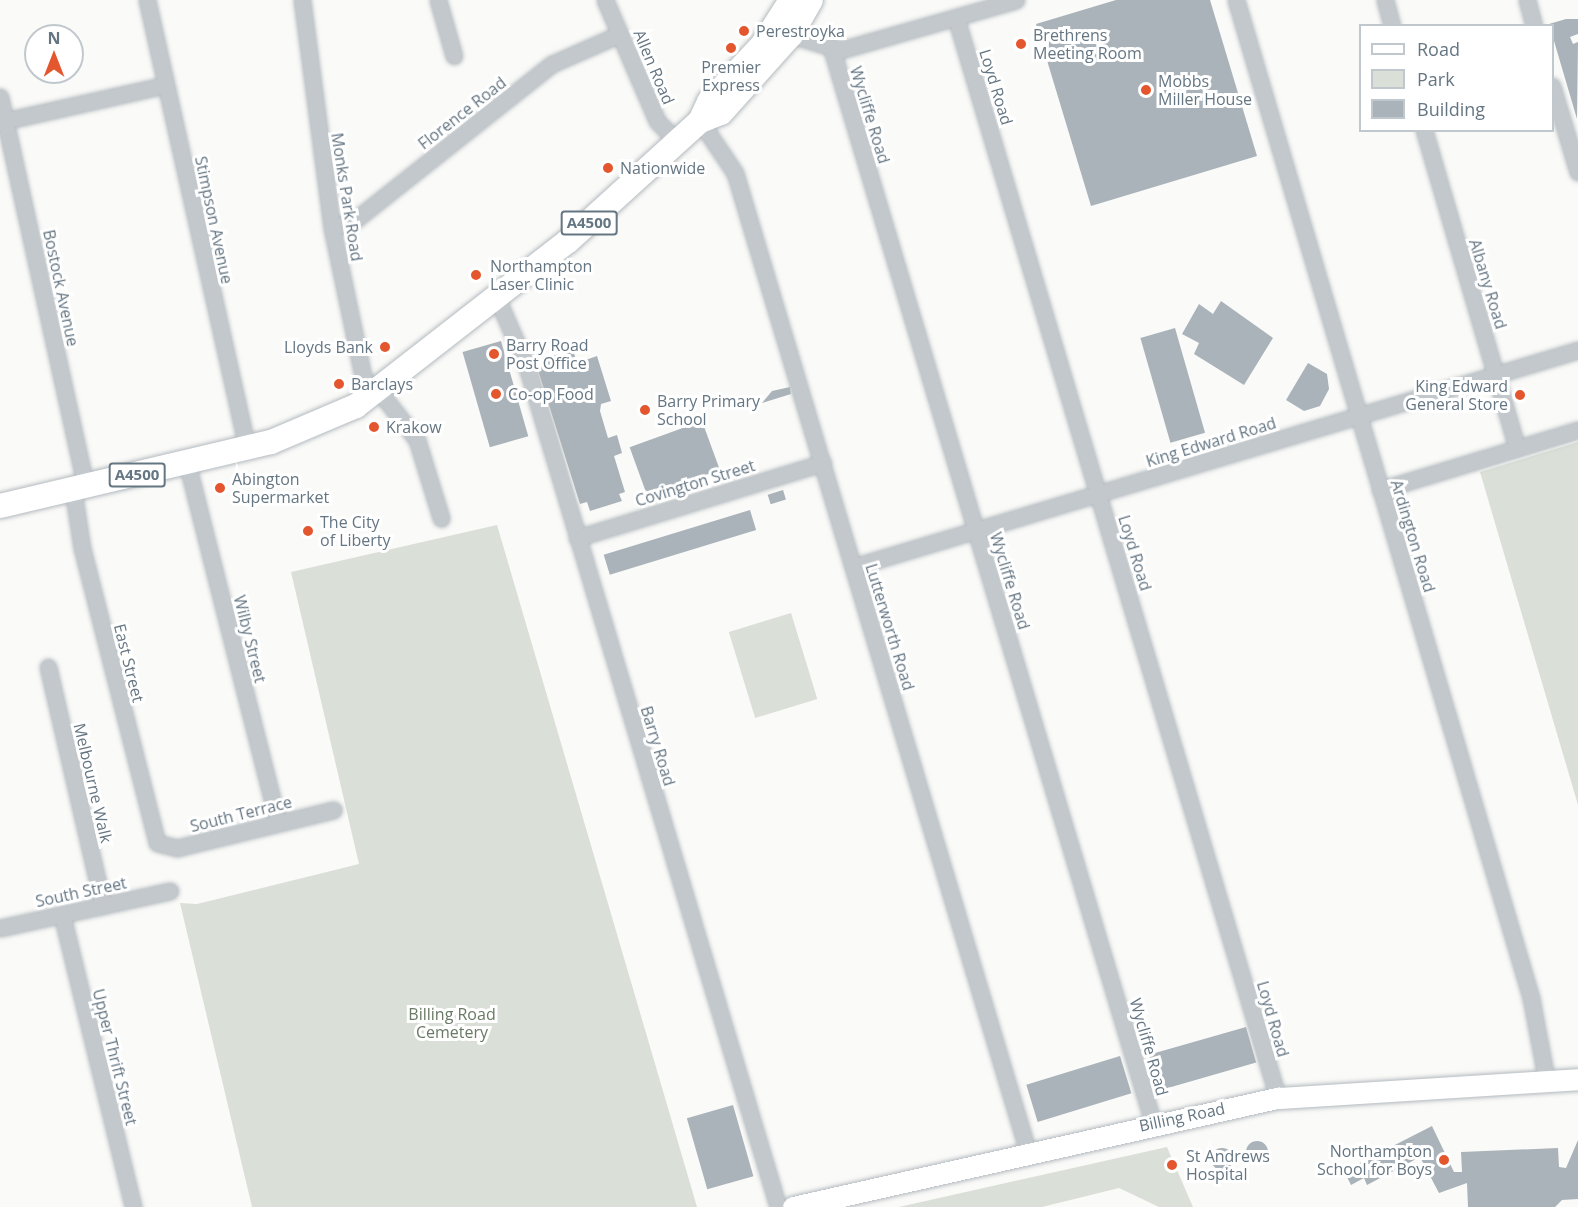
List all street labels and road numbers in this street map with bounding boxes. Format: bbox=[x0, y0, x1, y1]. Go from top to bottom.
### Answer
street label: Allen Road bbox=[630, 27, 678, 107]
street label: Loyd Road bbox=[975, 47, 1017, 127]
street label: Wycliffe Road bbox=[846, 64, 894, 166]
street label: Florence Road bbox=[414, 73, 510, 153]
street label: Monks Park Road bbox=[327, 131, 367, 263]
street label: Stimpson Avenue bbox=[191, 154, 237, 286]
road number: A4500 bbox=[560, 211, 618, 235]
street label: Bostock Avenue bbox=[39, 228, 83, 348]
street label: Albany Road bbox=[1465, 237, 1511, 331]
street label: King Edward Road bbox=[1144, 413, 1278, 471]
street label: Covington Street bbox=[633, 456, 757, 510]
road number: A4500 bbox=[108, 463, 166, 487]
street label: Ardington Road bbox=[1387, 478, 1439, 594]
street label: Loyd Road bbox=[1114, 513, 1156, 593]
street label: Wycliffe Road bbox=[986, 530, 1034, 632]
street label: Lutterworth Road bbox=[862, 561, 918, 693]
street label: Wilby Street bbox=[230, 593, 270, 685]
street label: East Street bbox=[110, 622, 148, 704]
street label: Barry Road bbox=[637, 704, 679, 788]
street label: Melbourne Walk bbox=[70, 721, 116, 845]
street label: South Terrace bbox=[188, 792, 294, 836]
street label: South Street bbox=[34, 873, 128, 911]
street label: Loyd Road bbox=[1253, 979, 1293, 1059]
street label: Upper Thrift Street bbox=[89, 987, 141, 1127]
street label: Wycliffe Road bbox=[1126, 996, 1172, 1098]
street label: Billing Road bbox=[1137, 1099, 1227, 1135]

